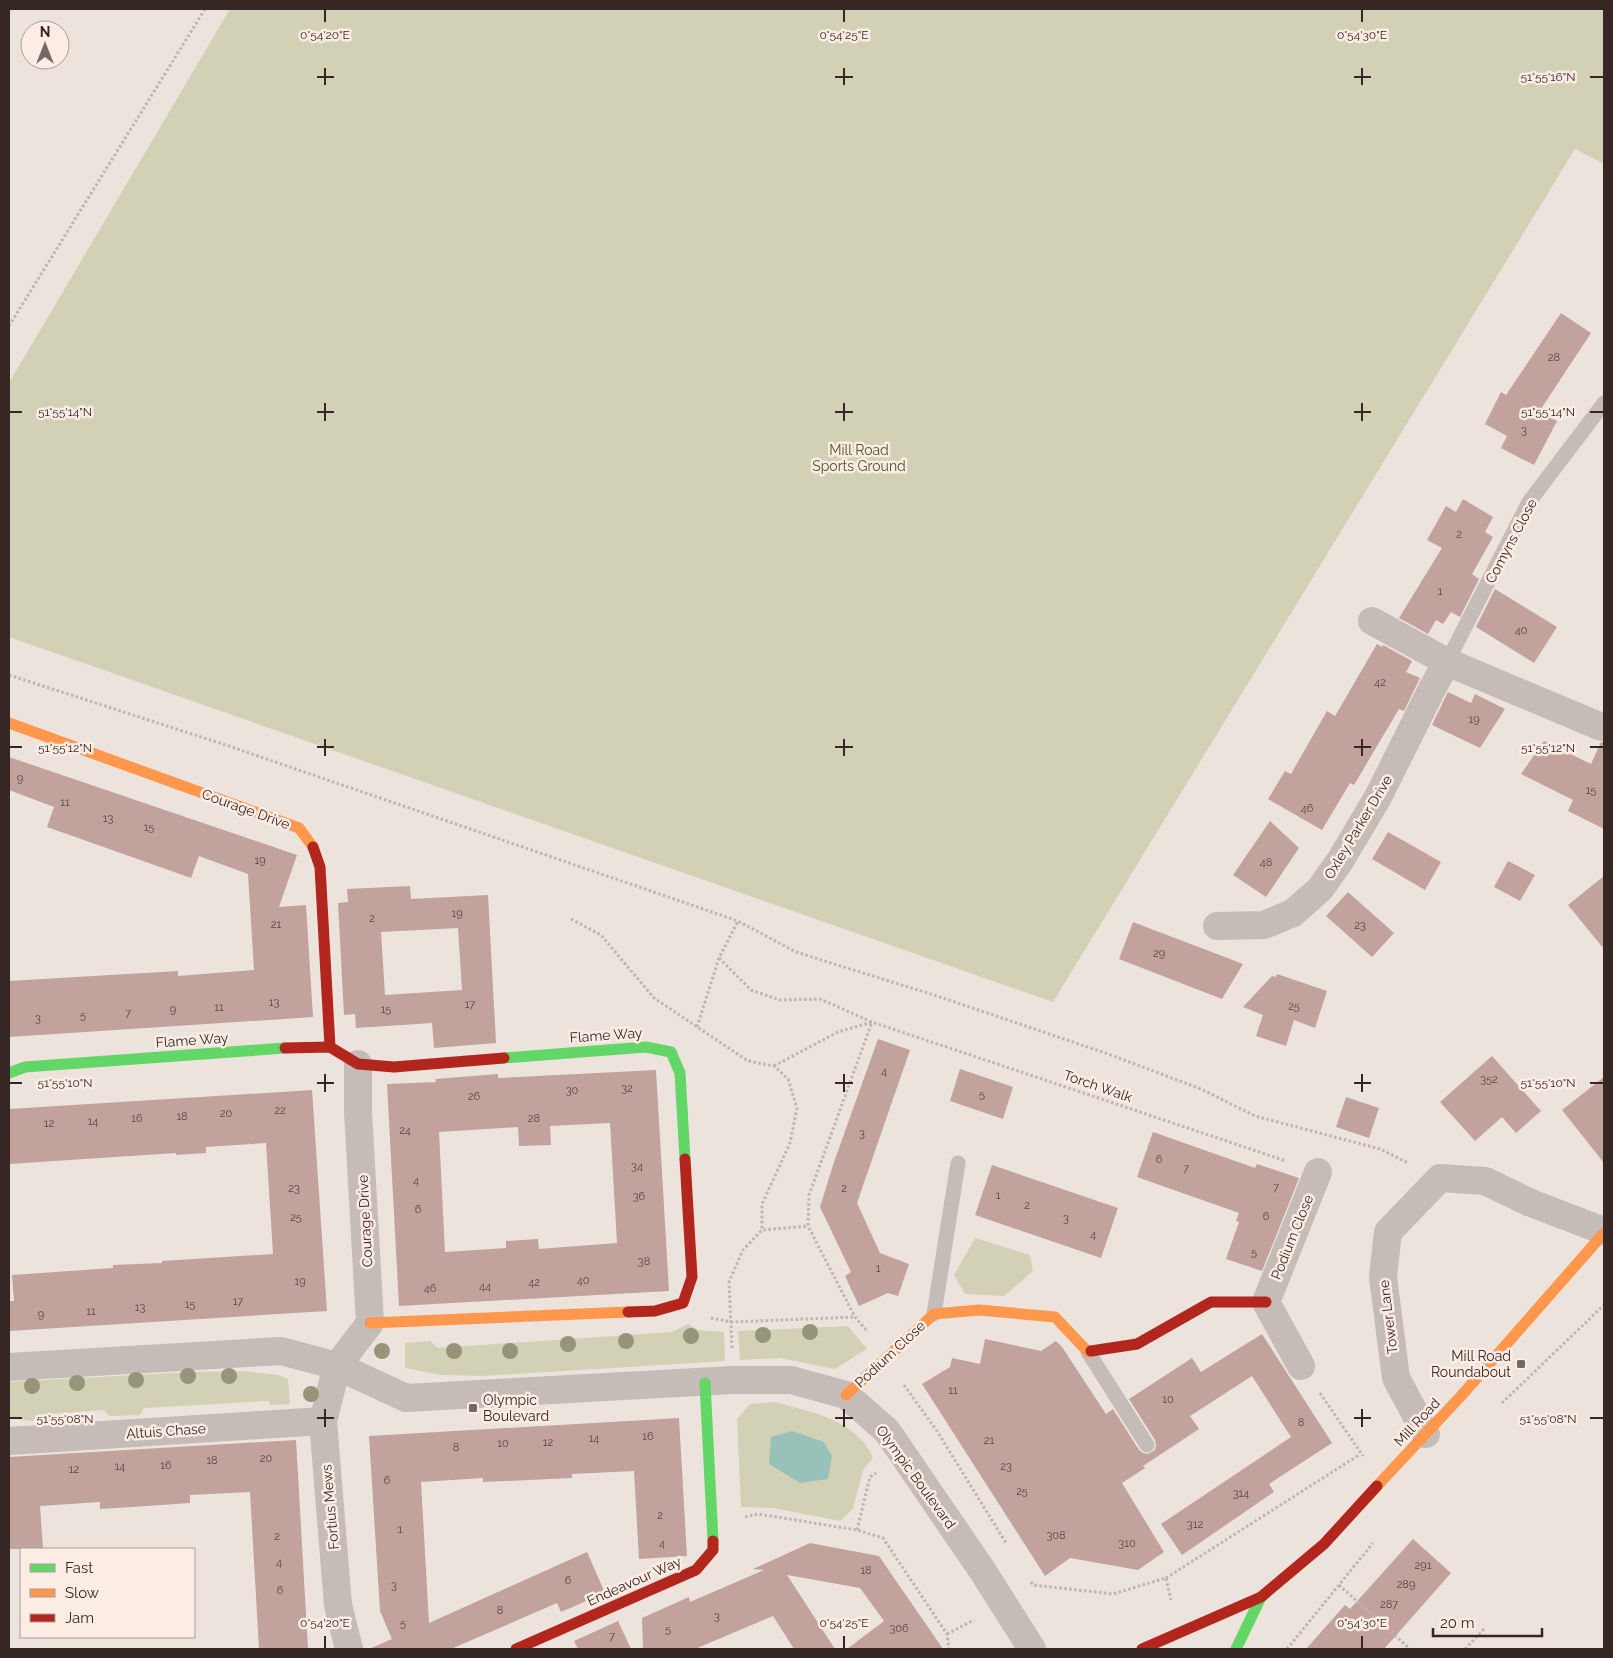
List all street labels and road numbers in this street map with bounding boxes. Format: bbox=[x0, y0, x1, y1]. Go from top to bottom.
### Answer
street label: Comyns Close bbox=[1482, 496, 1540, 586]
street label: Oxley Parker Drive bbox=[1321, 772, 1395, 882]
street label: Courage Drive bbox=[200, 786, 292, 832]
street label: Flame Way bbox=[569, 1024, 643, 1046]
street label: Flame Way bbox=[155, 1029, 229, 1051]
street label: Torch Walk bbox=[1062, 1067, 1135, 1105]
street label: Courage Drive bbox=[355, 1174, 375, 1268]
street label: Podium Close bbox=[1268, 1192, 1316, 1282]
street label: Tower Lane bbox=[1376, 1279, 1400, 1355]
street label: Podium Close bbox=[852, 1317, 928, 1391]
street label: Mill Road bbox=[1391, 1395, 1443, 1449]
street label: Altuis Chase bbox=[126, 1420, 206, 1442]
street label: Olympic Boulevard bbox=[873, 1422, 959, 1532]
street label: Fortius Mews bbox=[318, 1463, 342, 1550]
street label: Endeavour Way bbox=[584, 1553, 684, 1609]

